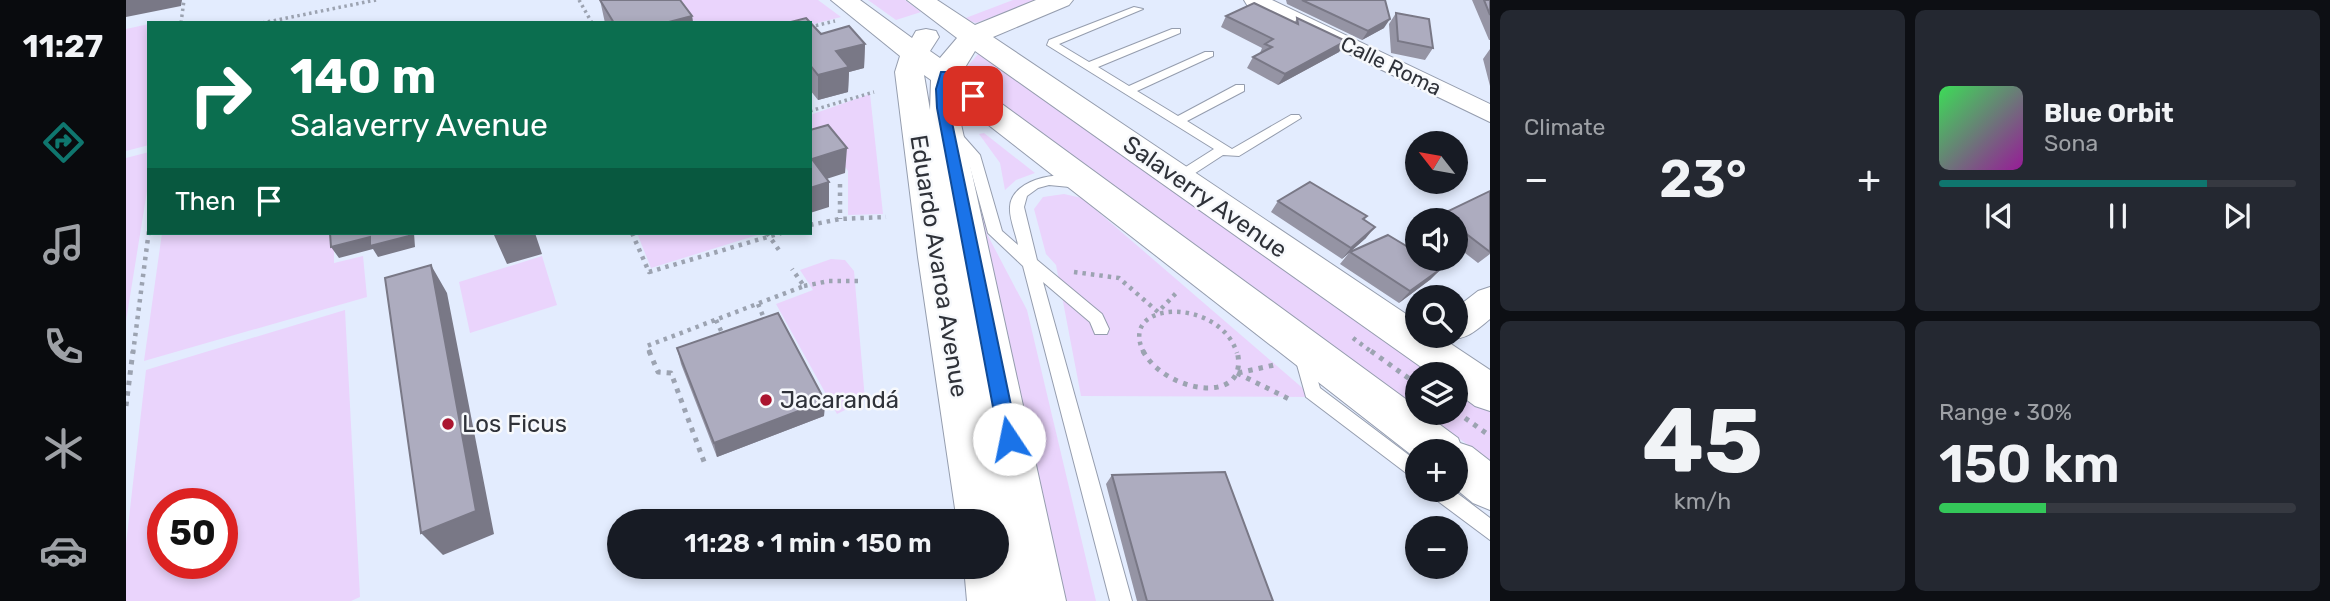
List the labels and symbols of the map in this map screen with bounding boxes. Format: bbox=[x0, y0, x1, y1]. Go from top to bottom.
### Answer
street label: Calle Roma bbox=[1337, 31, 1446, 101]
pin bbox=[943, 66, 1003, 126]
street label: Salaverry Avenue bbox=[1118, 130, 1292, 264]
north arrow bbox=[1405, 131, 1468, 194]
street label: Eduardo Avaroa Avenue bbox=[904, 133, 974, 399]
place label: Jacarandá bbox=[780, 386, 899, 414]
marker: Jacarandá bbox=[758, 392, 774, 408]
position arrow bbox=[972, 402, 1046, 476]
place label: Los Ficus bbox=[462, 410, 567, 438]
marker: Los Ficus bbox=[440, 416, 456, 432]
speed limit sign: 50 bbox=[147, 488, 238, 579]

